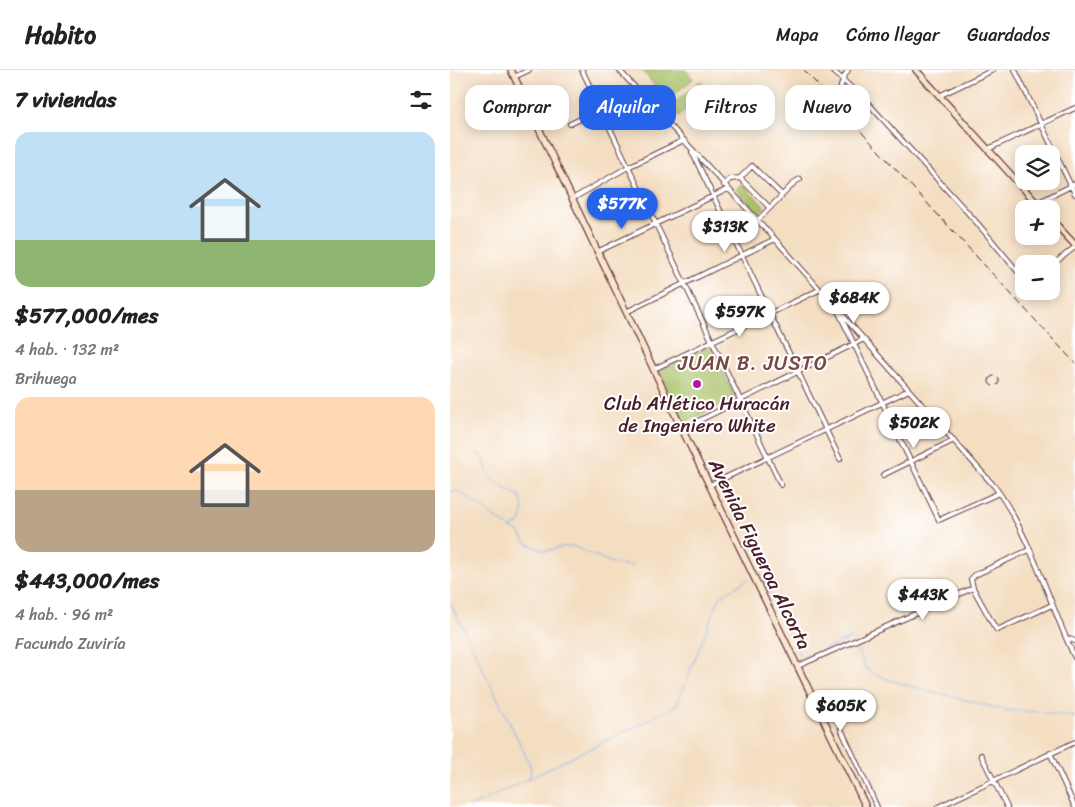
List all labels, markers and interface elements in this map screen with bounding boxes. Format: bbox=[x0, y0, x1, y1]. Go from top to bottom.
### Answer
text: Habito bbox=[25, 14, 96, 56]
text: Mapa bbox=[776, 19, 818, 51]
text: Cómo llegar bbox=[846, 19, 939, 51]
text: Guardados bbox=[967, 19, 1050, 51]
text: 7 viviendas bbox=[15, 81, 116, 119]
chip: Comprar bbox=[465, 85, 569, 130]
chip: Alquilar bbox=[579, 85, 676, 130]
chip: Filtros bbox=[686, 85, 775, 130]
chip: Nuevo bbox=[785, 85, 870, 130]
icon: filters bbox=[407, 86, 435, 114]
map controls bbox=[1015, 145, 1060, 300]
button: layers bbox=[1015, 145, 1060, 190]
icon: home bbox=[180, 165, 270, 255]
pin: $577K bbox=[587, 188, 657, 230]
text: $577K bbox=[598, 189, 646, 218]
button: + bbox=[1015, 200, 1060, 245]
pin: $313K bbox=[690, 210, 760, 253]
text: $313K bbox=[703, 212, 747, 241]
button: − bbox=[1015, 255, 1060, 300]
pin: $684K bbox=[819, 282, 889, 324]
text: $684K bbox=[829, 283, 879, 312]
pin: $597K bbox=[705, 296, 775, 338]
text: $577,000/mes bbox=[15, 297, 158, 335]
text: $597K bbox=[715, 297, 765, 326]
text: 4 hab. · 132 m² bbox=[15, 335, 119, 364]
district label: JUAN B. JUSTO bbox=[677, 346, 828, 381]
text: Brihuega bbox=[15, 364, 77, 393]
marker: Club Atlético Huracán de Ingeniero White bbox=[691, 378, 703, 390]
place label: Club Atlético Huracán de Ingeniero White bbox=[604, 387, 790, 442]
pin: $502K bbox=[879, 406, 949, 449]
text: $502K bbox=[889, 408, 939, 437]
icon: home bbox=[180, 430, 270, 520]
street label: Avenida Figueroa Alcorta bbox=[699, 452, 821, 656]
text: $443,000/mes bbox=[15, 562, 159, 600]
pin: $443K bbox=[888, 578, 958, 621]
text: $443K bbox=[898, 580, 948, 609]
text: 4 hab. · 96 m² bbox=[15, 600, 113, 629]
text: Facundo Zuviría bbox=[15, 629, 126, 658]
pin: $605K bbox=[806, 690, 876, 732]
text: $605K bbox=[816, 691, 866, 720]

